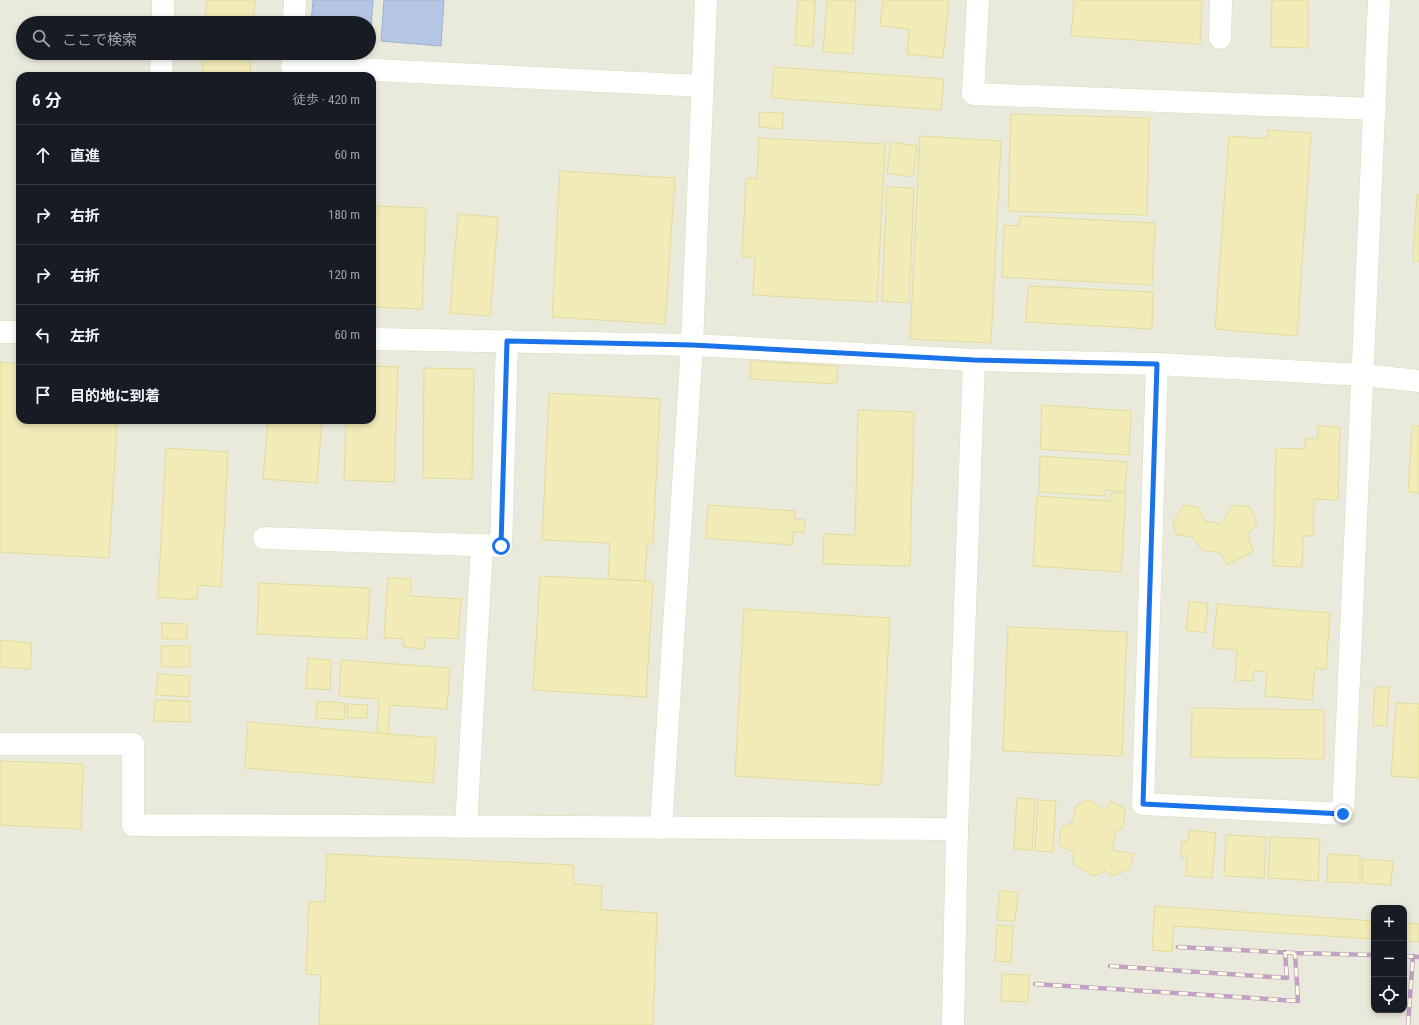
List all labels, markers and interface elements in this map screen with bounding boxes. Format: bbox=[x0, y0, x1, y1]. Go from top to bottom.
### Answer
search box bbox=[16, 16, 376, 60]
icon: search bbox=[30, 27, 52, 49]
text: ここで検索 bbox=[62, 31, 137, 49]
text: 6 分 bbox=[32, 90, 62, 110]
text: 徒歩 · 420 m bbox=[293, 92, 360, 107]
icon: ahead bbox=[32, 144, 54, 166]
text: 直進 bbox=[70, 147, 100, 165]
text: 60 m bbox=[334, 147, 360, 162]
icon: right bbox=[32, 204, 54, 226]
text: 右折 bbox=[70, 207, 100, 225]
text: 180 m bbox=[328, 207, 360, 222]
icon: right bbox=[32, 264, 54, 286]
text: 右折 bbox=[70, 267, 100, 285]
text: 120 m bbox=[328, 267, 360, 282]
icon: left bbox=[32, 324, 54, 346]
text: 左折 bbox=[70, 327, 100, 345]
text: 60 m bbox=[334, 327, 360, 342]
icon: arrive bbox=[32, 384, 54, 406]
text: 目的地に到着 bbox=[70, 387, 160, 405]
route start bbox=[492, 537, 510, 555]
route end bbox=[1334, 805, 1352, 823]
map controls bbox=[1371, 905, 1407, 1013]
button: + bbox=[1371, 905, 1407, 941]
button: − bbox=[1371, 941, 1407, 977]
button: locate bbox=[1371, 977, 1407, 1013]

